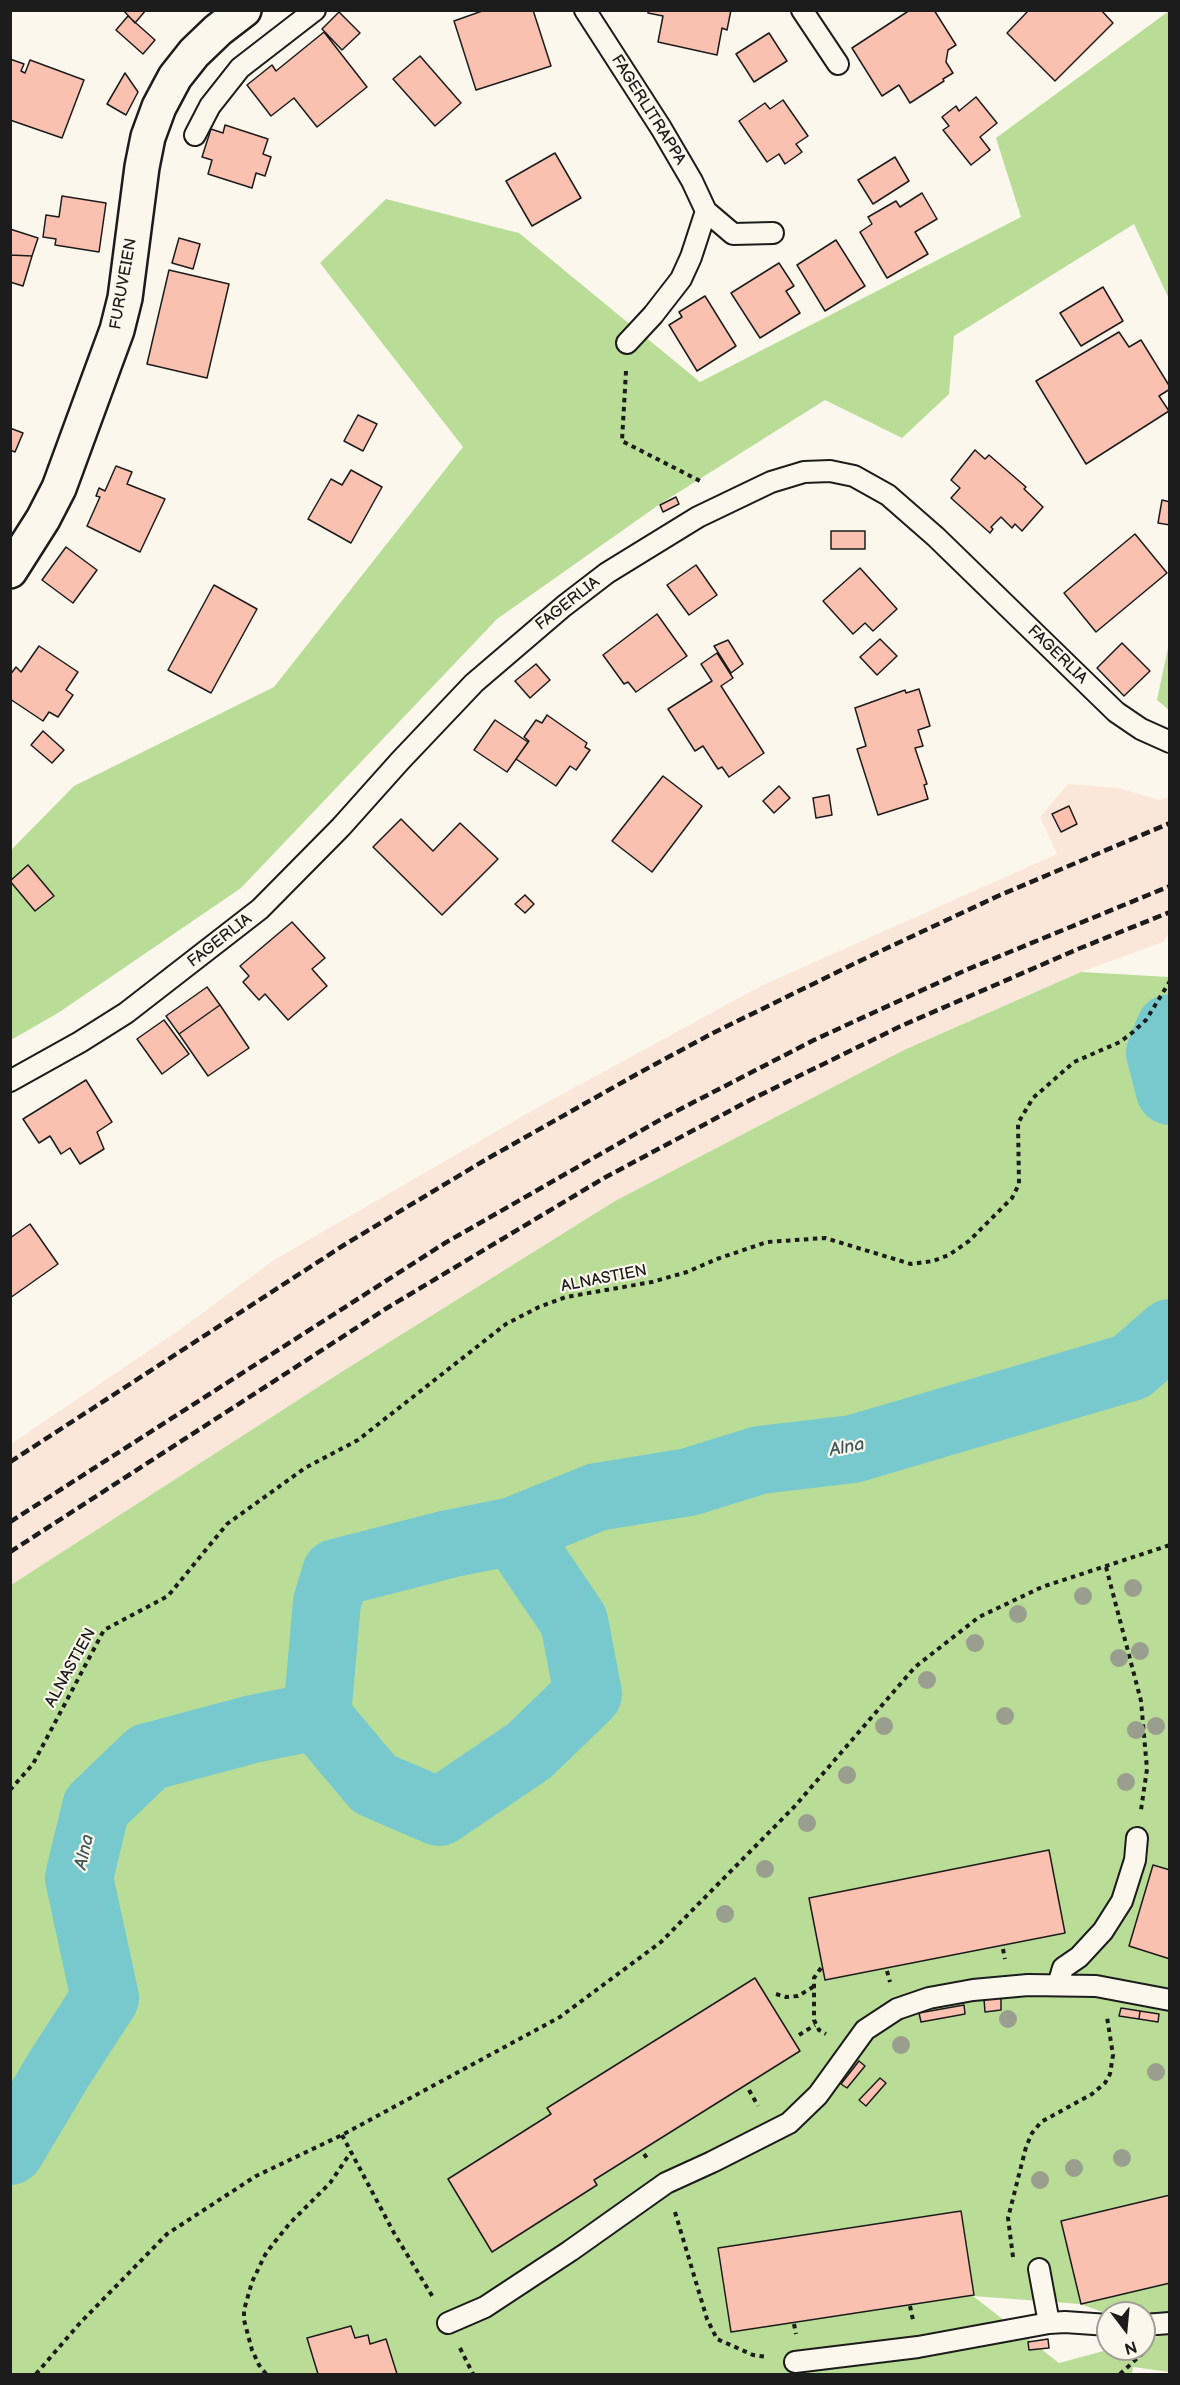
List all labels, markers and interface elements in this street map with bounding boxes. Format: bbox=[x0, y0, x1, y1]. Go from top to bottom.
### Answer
street label: FAGERLITRAPPA bbox=[607, 52, 689, 168]
street label: FURUVEIEN bbox=[107, 237, 141, 331]
street label: FAGERLIA bbox=[532, 573, 604, 635]
street label: FAGERLIA bbox=[1023, 622, 1091, 688]
street label: FAGERLIA bbox=[184, 910, 256, 972]
street label: ALNASTIEN bbox=[559, 1261, 649, 1297]
water label: Alna bbox=[828, 1434, 866, 1462]
street label: ALNASTIEN bbox=[41, 1625, 101, 1711]
water label: Alna bbox=[70, 1832, 100, 1872]
north arrow bbox=[1096, 2301, 1156, 2361]
text: N bbox=[1122, 2336, 1139, 2358]

